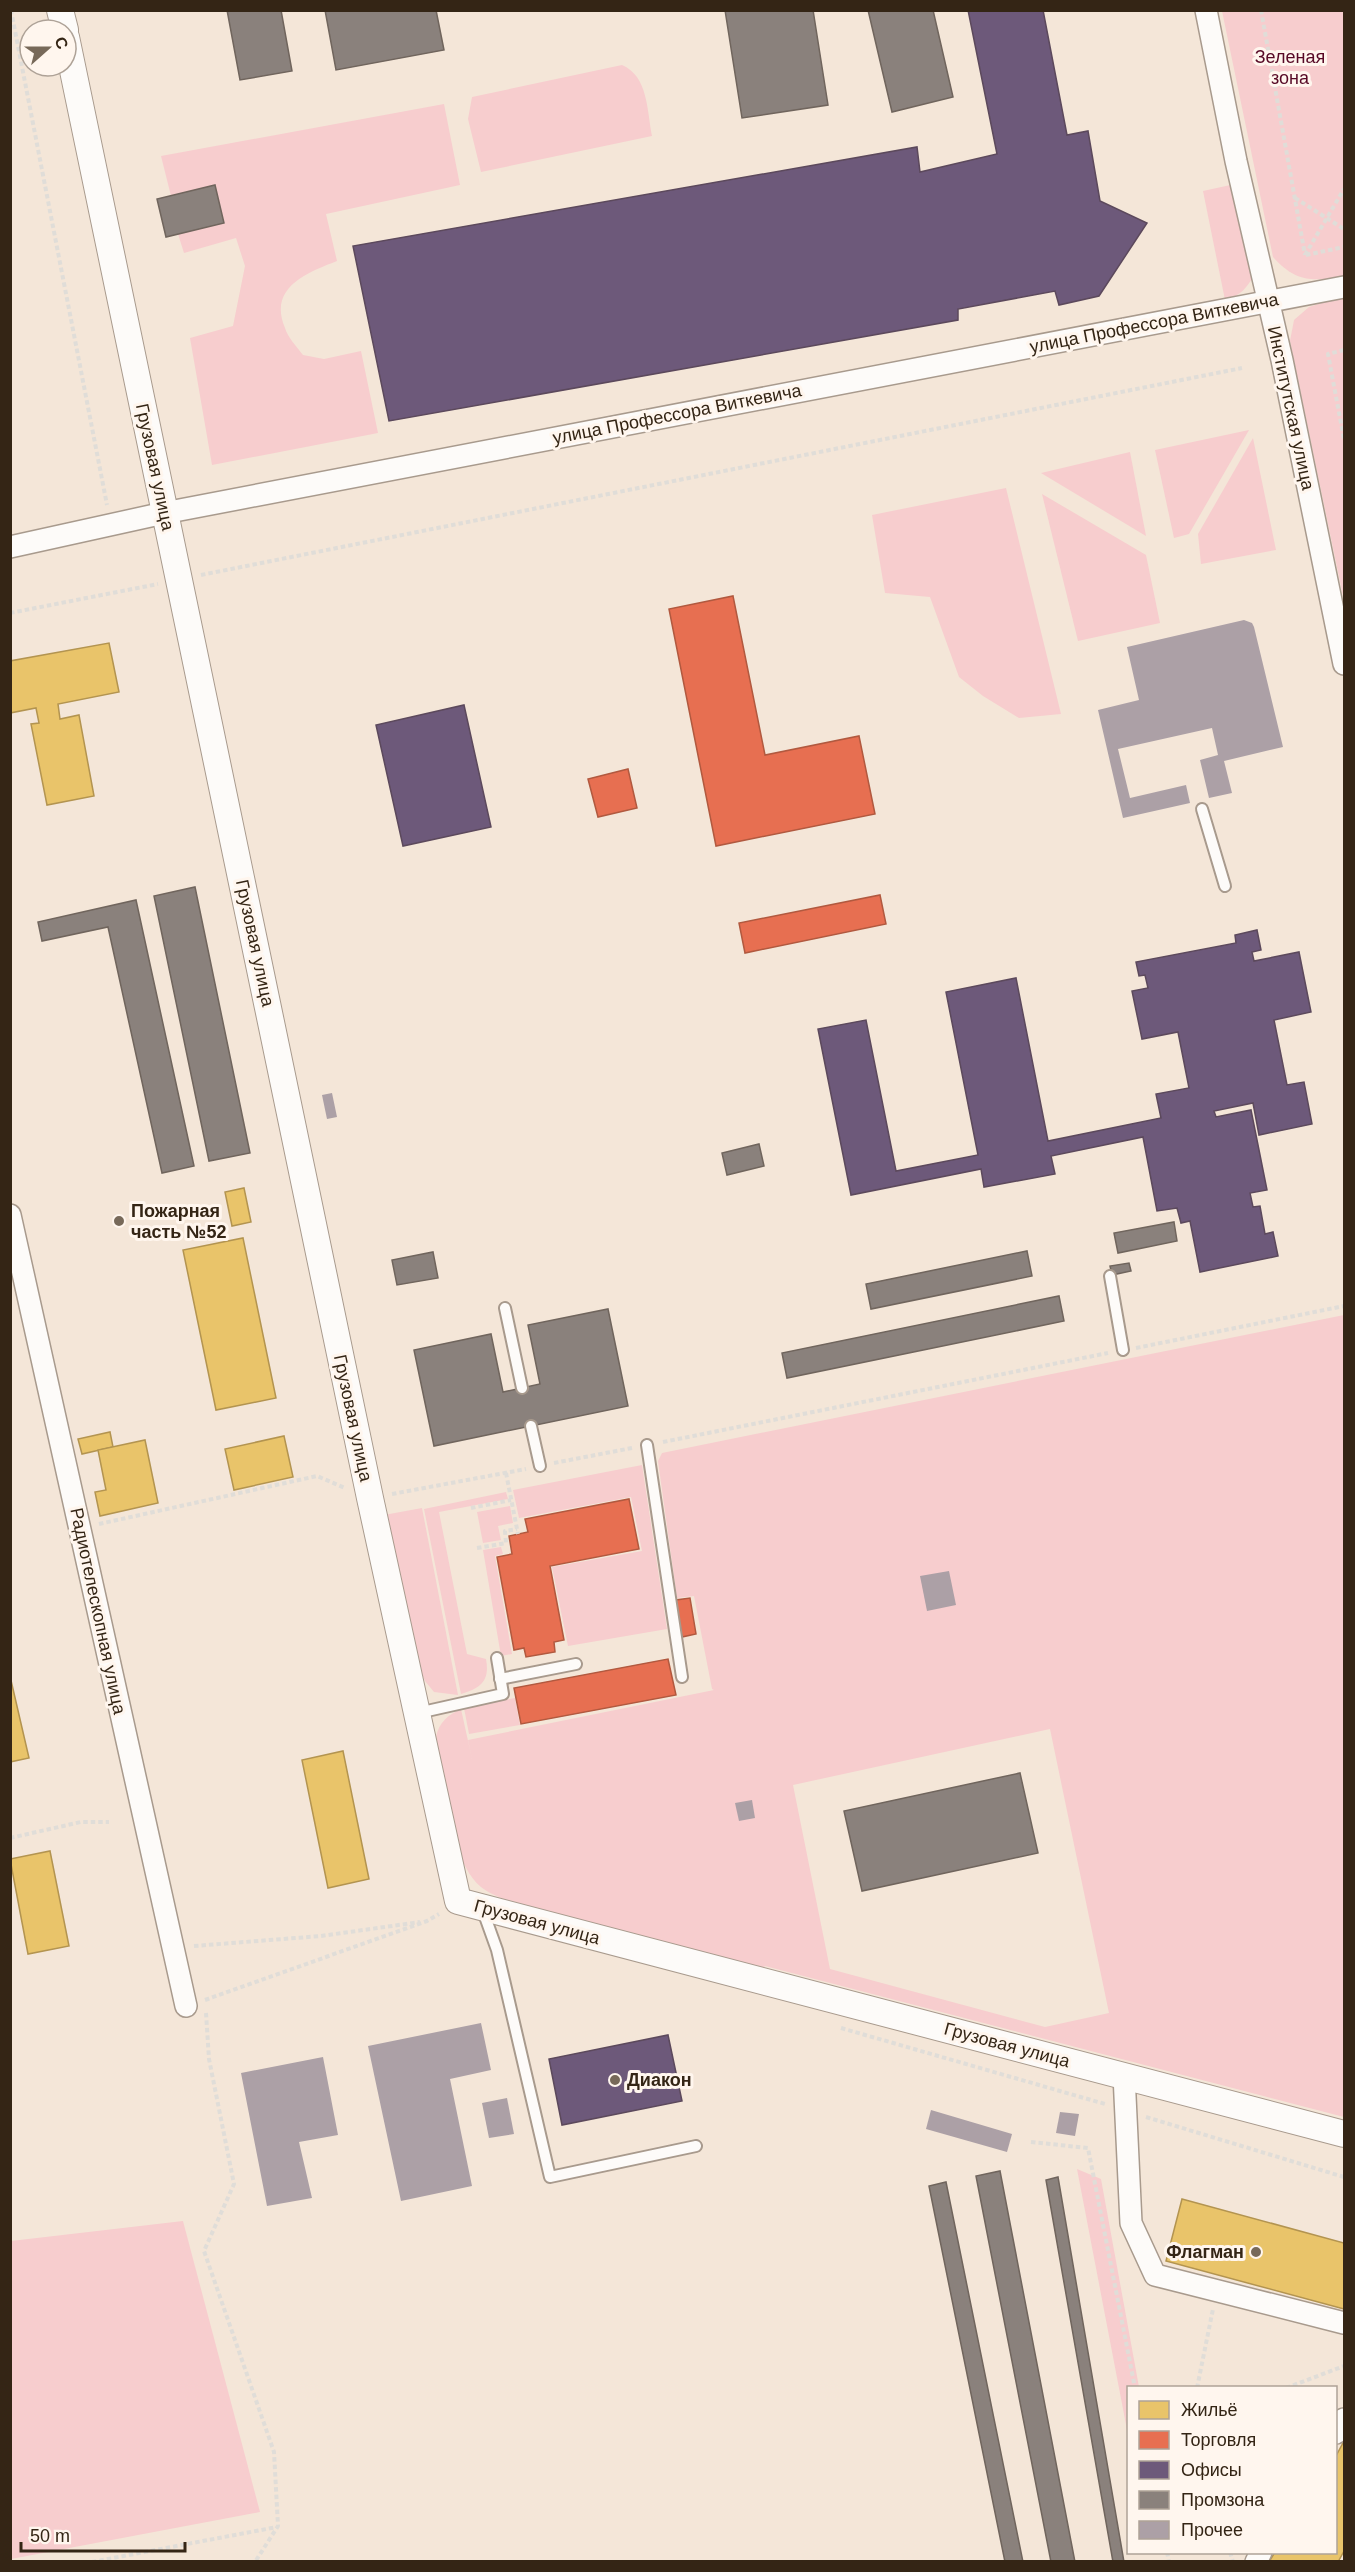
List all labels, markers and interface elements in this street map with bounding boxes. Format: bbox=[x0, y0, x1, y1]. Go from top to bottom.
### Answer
north arrow bbox=[18, 18, 78, 78]
text: С bbox=[52, 34, 72, 52]
park label: Зеленая зона bbox=[1255, 47, 1325, 88]
street label: улица Профессора Виткевича bbox=[1028, 289, 1281, 357]
street label: Институтская улица bbox=[1264, 324, 1318, 493]
street label: улица Профессора Виткевича bbox=[551, 380, 804, 448]
street label: Грузовая улица bbox=[132, 402, 178, 533]
street label: Грузовая улица bbox=[232, 878, 278, 1009]
place label: Пожарная часть №52 bbox=[131, 1201, 226, 1242]
marker: Пожарная часть №52 bbox=[112, 1214, 126, 1228]
street label: Грузовая улица bbox=[330, 1353, 376, 1484]
street label: Радиотелескопная улица bbox=[66, 1506, 130, 1717]
street label: Грузовая улица bbox=[472, 1896, 603, 1949]
street label: Грузовая улица bbox=[942, 2019, 1073, 2072]
place label: Диакон bbox=[627, 2070, 692, 2090]
marker: Диакон bbox=[608, 2073, 622, 2087]
place label: Флагман bbox=[1166, 2242, 1244, 2262]
marker: Флагман bbox=[1249, 2245, 1263, 2259]
legend bbox=[1127, 2386, 1337, 2554]
text: Жильё bbox=[1181, 2400, 1238, 2420]
text: Торговля bbox=[1181, 2430, 1256, 2450]
text: Офисы bbox=[1181, 2460, 1242, 2480]
text: Промзона bbox=[1181, 2490, 1265, 2510]
scale bar bbox=[21, 2515, 184, 2553]
text: Прочее bbox=[1181, 2520, 1243, 2540]
text: 50 m bbox=[30, 2526, 70, 2546]

